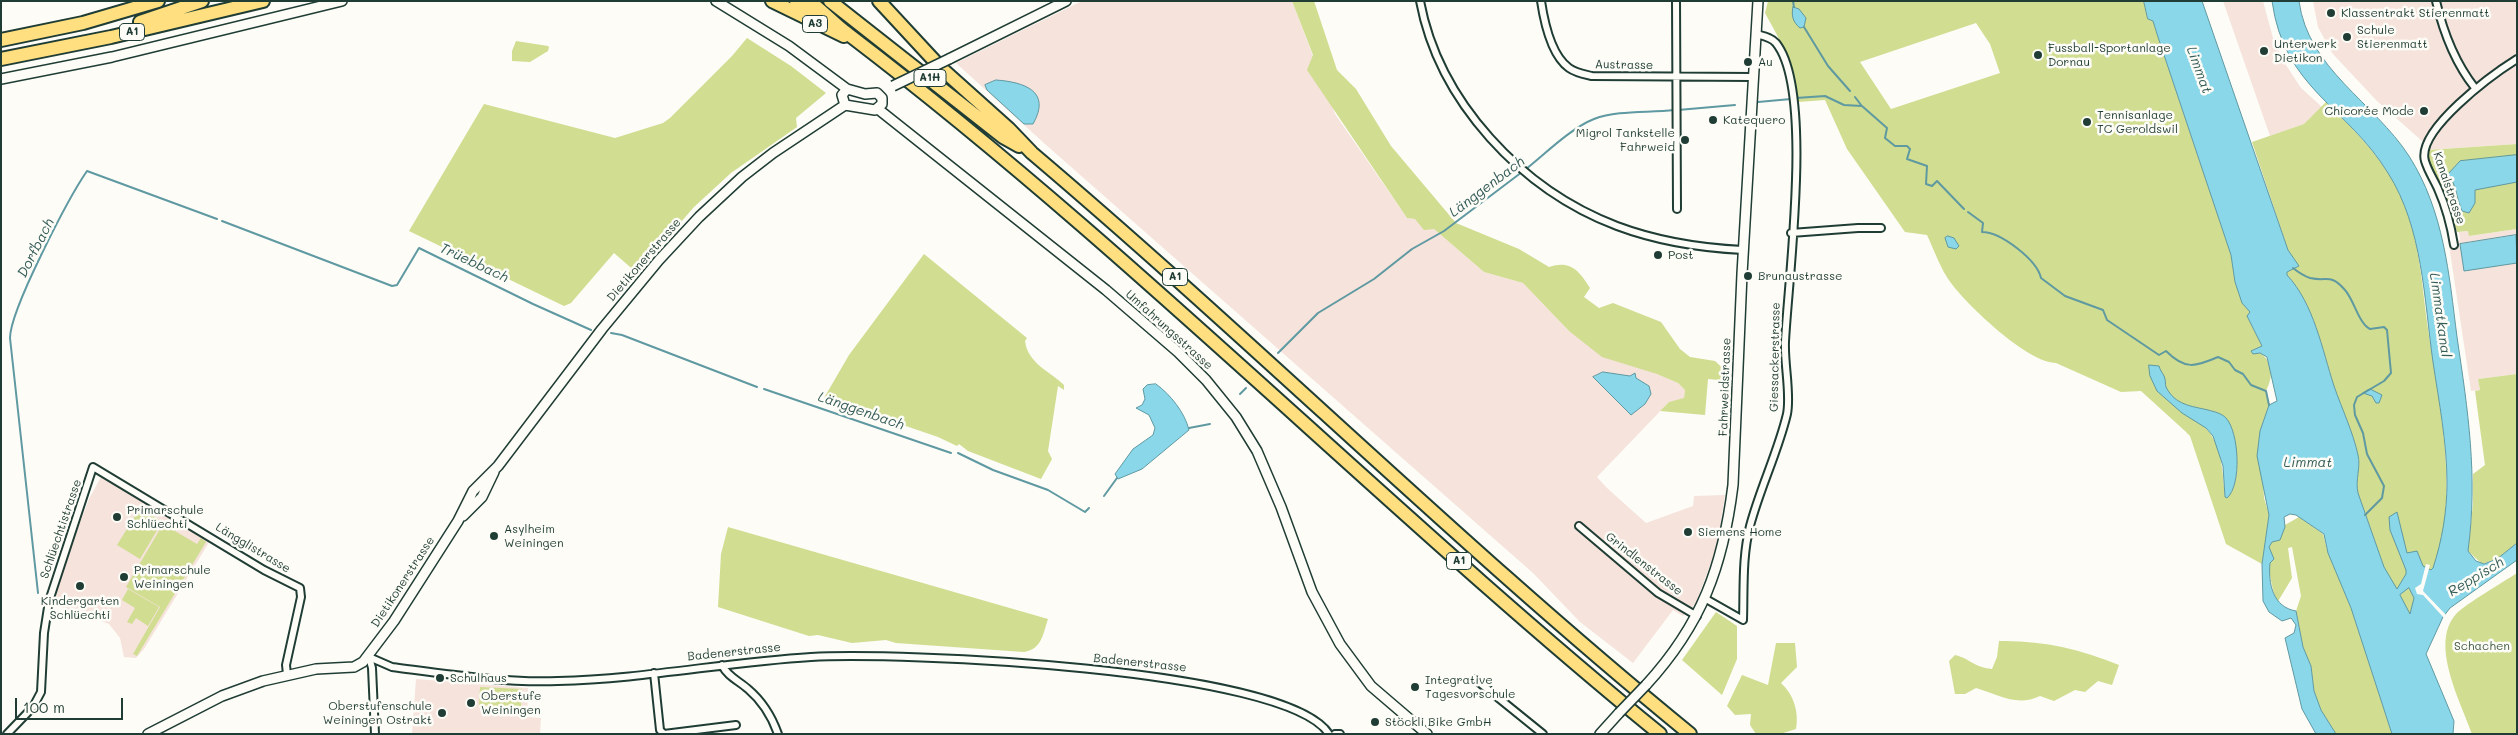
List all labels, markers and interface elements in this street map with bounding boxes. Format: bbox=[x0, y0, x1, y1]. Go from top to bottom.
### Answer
place label: Klassentrakt Stierenmatt bbox=[2341, 6, 2490, 20]
marker: Klassentrakt Stierenmatt bbox=[2325, 7, 2337, 19]
road number: A3 bbox=[802, 15, 828, 32]
place label: Schule Stierenmatt bbox=[2357, 23, 2428, 51]
road number: A1 bbox=[120, 24, 144, 41]
marker: Schule Stierenmatt bbox=[2341, 31, 2353, 43]
place label: Unterwerk Dietikon bbox=[2274, 37, 2337, 65]
place label: Fussball-Sportanlage Dornau bbox=[2048, 41, 2171, 69]
water label: Limmat bbox=[2183, 44, 2215, 96]
marker: Unterwerk Dietikon bbox=[2258, 45, 2270, 57]
marker: Fussball-Sportanlage Dornau bbox=[2032, 49, 2044, 61]
place label: Au bbox=[1758, 55, 1773, 69]
marker: Au bbox=[1742, 56, 1754, 68]
street label: Austrasse bbox=[1595, 57, 1653, 73]
road number: A1H bbox=[914, 70, 946, 86]
place label: Chicorée Mode bbox=[2324, 104, 2414, 118]
marker: Chicorée Mode bbox=[2418, 105, 2430, 117]
place label: Tennisanlage TC Geroldswil bbox=[2097, 108, 2178, 136]
place label: Katequero bbox=[1723, 113, 1785, 127]
marker: Katequero bbox=[1707, 114, 1719, 126]
marker: Tennisanlage TC Geroldswil bbox=[2081, 116, 2093, 128]
place label: Migrol Tankstelle Fahrweid bbox=[1576, 126, 1675, 154]
marker: Migrol Tankstelle Fahrweid bbox=[1679, 134, 1691, 146]
street label: Kanalstrasse bbox=[2430, 150, 2468, 226]
water label: Länggenbach bbox=[1446, 153, 1528, 221]
street label: Dietikonerstrasse bbox=[604, 215, 684, 305]
water label: Dorfbach bbox=[14, 216, 58, 280]
water label: Trüebbach bbox=[437, 240, 511, 286]
place label: Post bbox=[1668, 248, 1694, 262]
marker: Post bbox=[1652, 249, 1664, 261]
road number: A1 bbox=[1162, 268, 1188, 286]
place label: Brunaustrasse bbox=[1758, 269, 1842, 283]
marker: Brunaustrasse bbox=[1742, 270, 1754, 282]
water label: Limmatkanal bbox=[2426, 272, 2454, 358]
street label: Umfahrungsstrasse bbox=[1122, 287, 1216, 373]
street label: Giessackerstrasse bbox=[1767, 302, 1783, 412]
street label: Fahrweidstrasse bbox=[1716, 337, 1734, 437]
water label: Länggenbach bbox=[816, 388, 906, 434]
water label: Limmat bbox=[2284, 455, 2332, 471]
street label: Schlüechtistrasse bbox=[37, 477, 85, 581]
place label: Primarschule Schlüechti bbox=[127, 503, 204, 531]
marker: Primarschule Schlüechti bbox=[111, 511, 123, 523]
street label: Längglistrasse bbox=[213, 520, 293, 576]
place label: Asylheim Weiningen bbox=[504, 522, 564, 550]
place label: Siemens Home bbox=[1698, 525, 1782, 539]
marker: Siemens Home bbox=[1682, 526, 1694, 538]
marker: Asylheim Weiningen bbox=[488, 530, 500, 542]
street label: Grindlenstrasse bbox=[1603, 530, 1685, 598]
street label: Dietikonerstrasse bbox=[368, 534, 438, 630]
road number: A1 bbox=[1446, 552, 1472, 570]
water label: Reppisch bbox=[2445, 554, 2507, 600]
place label: Primarschule Weiningen bbox=[134, 563, 211, 591]
marker: Primarschule Weiningen bbox=[118, 571, 130, 583]
marker: Kindergarten Schlüechti bbox=[74, 580, 86, 592]
place label: Kindergarten Schlüechti bbox=[41, 594, 119, 622]
park label: Schachen bbox=[2454, 639, 2510, 653]
street label: Badenerstrasse bbox=[687, 640, 781, 664]
street label: Badenerstrasse bbox=[1093, 651, 1187, 675]
place label: Schulhaus bbox=[450, 671, 507, 685]
marker: Schulhaus bbox=[434, 672, 446, 684]
place label: Integrative Tagesvorschule bbox=[1425, 673, 1516, 701]
marker: Integrative Tagesvorschule bbox=[1409, 681, 1421, 693]
scale bar bbox=[18, 688, 125, 720]
place label: Oberstufe Weiningen bbox=[481, 689, 541, 717]
text: 100 m bbox=[23, 697, 65, 717]
marker: Oberstufe Weiningen bbox=[465, 697, 477, 709]
place label: Oberstufenschule Weiningen Ostrakt bbox=[323, 699, 432, 727]
marker: Oberstufenschule Weiningen Ostrakt bbox=[436, 707, 448, 719]
place label: Stöckli Bike GmbH bbox=[1385, 715, 1492, 729]
marker: Stöckli Bike GmbH bbox=[1369, 716, 1381, 728]

